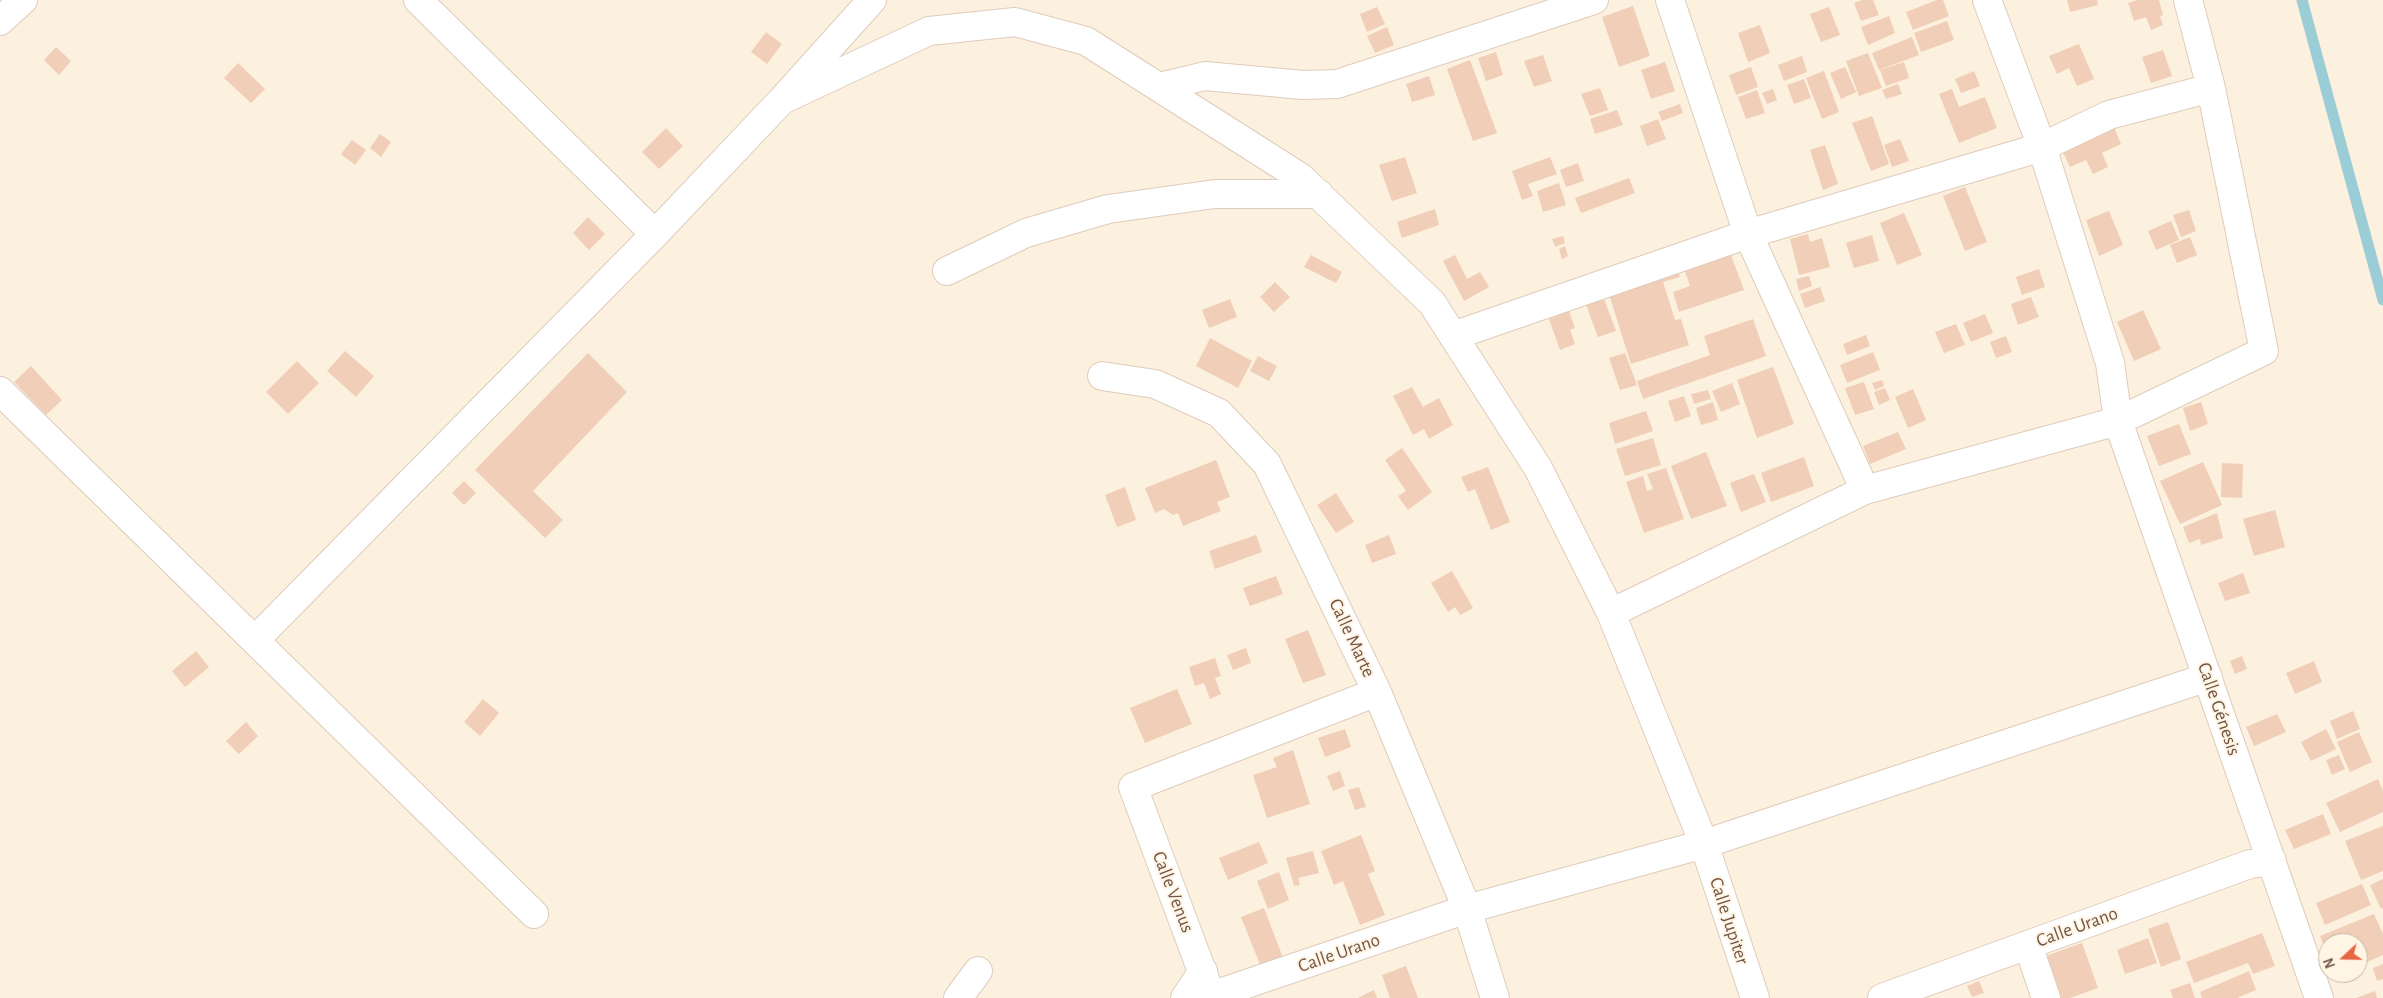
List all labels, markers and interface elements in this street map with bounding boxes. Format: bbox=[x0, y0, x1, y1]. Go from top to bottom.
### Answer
street label: Calle Marte bbox=[1324, 595, 1380, 681]
street label: Calle Génesis bbox=[2192, 659, 2246, 759]
street label: Calle Venus bbox=[1147, 848, 1199, 936]
street label: Calle Jupiter bbox=[1704, 875, 1754, 967]
street label: Calle Urano bbox=[2033, 902, 2121, 952]
street label: Calle Urano bbox=[1295, 928, 1383, 978]
north arrow bbox=[2318, 933, 2368, 983]
text: N bbox=[2322, 956, 2338, 970]

